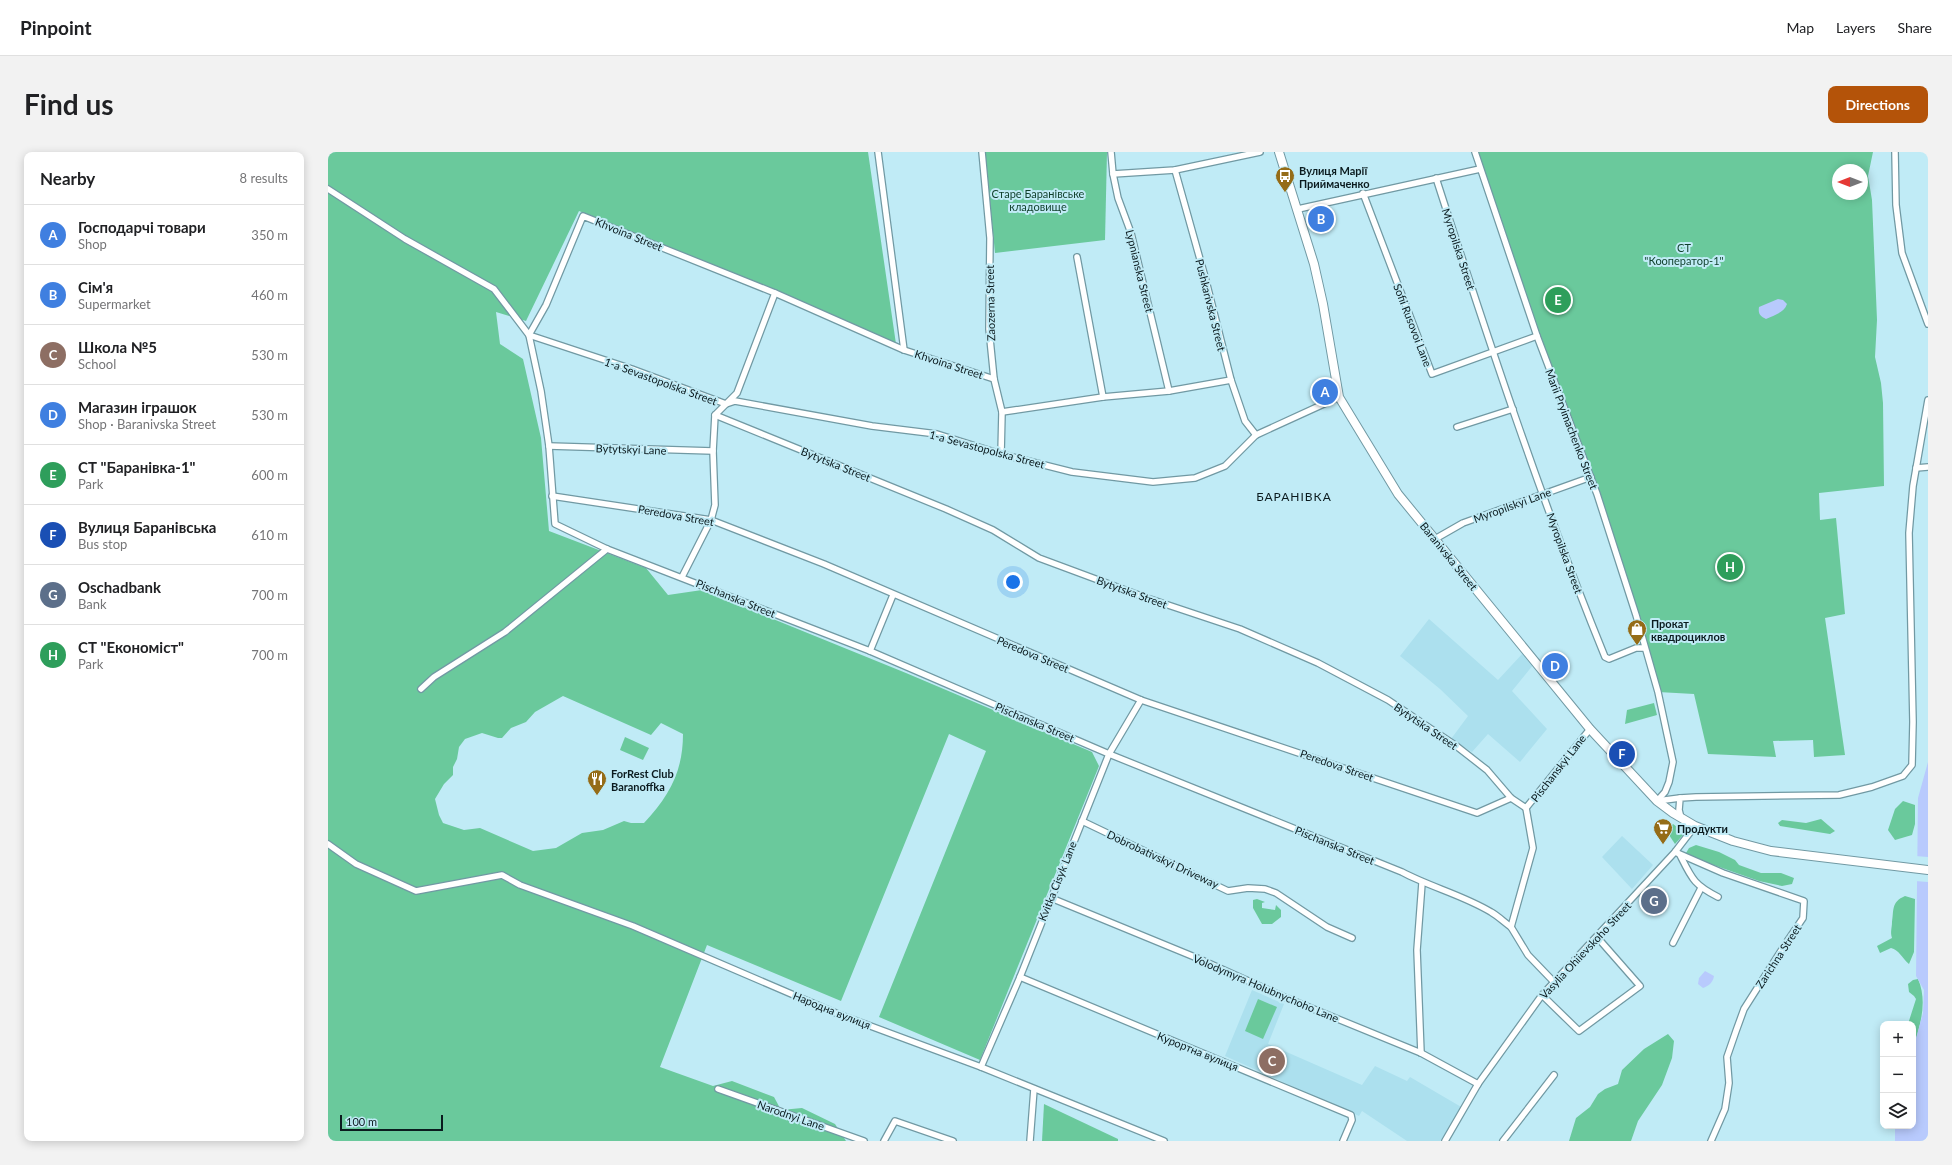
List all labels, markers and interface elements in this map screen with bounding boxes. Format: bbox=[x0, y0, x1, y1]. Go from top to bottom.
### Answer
text: Pinpoint bbox=[20, 16, 91, 39]
text: Map bbox=[1786, 19, 1814, 36]
text: Layers bbox=[1836, 19, 1876, 36]
text: Share bbox=[1898, 19, 1932, 36]
button: Directions bbox=[1828, 86, 1928, 123]
text: Find us bbox=[24, 87, 114, 121]
place label: Вулиця Марії Приймаченко bbox=[1299, 164, 1370, 190]
north arrow bbox=[1832, 164, 1868, 200]
bus stop icon: Вулиця Марії Приймаченко bbox=[1274, 165, 1296, 193]
text: Nearby bbox=[40, 168, 95, 189]
text: 8 results bbox=[240, 170, 288, 186]
park label: Старе Баранівське кладовище bbox=[992, 187, 1085, 213]
pin: B bbox=[1308, 204, 1334, 234]
street label: Myropilska Street bbox=[1440, 207, 1478, 291]
street label: Khvoina Street bbox=[594, 215, 664, 253]
text: Господарчі товари bbox=[78, 218, 206, 236]
text: A bbox=[48, 227, 58, 243]
text: 350 m bbox=[251, 227, 288, 243]
street label: Lypnianska Street bbox=[1123, 228, 1157, 314]
text: Shop bbox=[78, 236, 107, 252]
park label: СТ "Кооператор-1" bbox=[1644, 241, 1724, 267]
street label: Pushkarivska Street bbox=[1193, 258, 1229, 352]
street label: Zaozerna Street bbox=[983, 265, 997, 341]
text: Сім'я bbox=[78, 278, 113, 296]
street label: Sofii Rusovoi Lane bbox=[1391, 282, 1435, 368]
pin: E bbox=[1545, 285, 1571, 315]
text: B bbox=[49, 287, 57, 303]
text: 460 m bbox=[251, 287, 288, 303]
text: Supermarket bbox=[78, 296, 151, 312]
text: Школа №5 bbox=[78, 338, 157, 356]
text: C bbox=[49, 347, 57, 363]
text: 530 m bbox=[251, 347, 288, 363]
street label: Khvoina Street bbox=[913, 347, 985, 381]
street label: 1-a Sevastopolska Street bbox=[603, 355, 719, 407]
text: School bbox=[78, 356, 116, 372]
street label: Marii Pryimachenko Street bbox=[1543, 367, 1601, 491]
pin: A bbox=[1312, 377, 1338, 407]
text: Магазин іграшок bbox=[78, 398, 197, 416]
text: D bbox=[48, 407, 58, 423]
text: 530 m bbox=[251, 407, 288, 423]
text: Shop · Baranivska Street bbox=[78, 416, 216, 432]
street label: 1-a Sevastopolska Street bbox=[928, 427, 1046, 471]
street label: Bytytskyi Lane bbox=[595, 441, 667, 457]
street label: Bytytska Street bbox=[799, 444, 873, 484]
text: СТ "Баранівка-1" bbox=[78, 458, 196, 476]
text: E bbox=[49, 467, 57, 483]
text: 600 m bbox=[251, 467, 288, 483]
text: Park bbox=[78, 476, 103, 492]
street label: Myropilskyi Lane bbox=[1471, 485, 1553, 525]
district label: БАРАНІВКА bbox=[1256, 489, 1332, 504]
street label: Peredova Street bbox=[637, 502, 715, 528]
street label: Myropilska Street bbox=[1544, 511, 1586, 595]
text: Вулиця Баранівська bbox=[78, 518, 216, 536]
street label: Baranivska Street bbox=[1418, 519, 1480, 593]
text: F bbox=[49, 527, 57, 543]
text: 610 m bbox=[251, 527, 288, 543]
text: Bus stop bbox=[78, 536, 127, 552]
pin: H bbox=[1717, 552, 1743, 582]
your location bbox=[1003, 572, 1023, 592]
street label: Bytytska Street bbox=[1095, 573, 1169, 611]
street label: Pischanska Street bbox=[694, 576, 778, 620]
text: Oschadbank bbox=[78, 578, 161, 596]
text: G bbox=[48, 587, 58, 603]
text: 700 m bbox=[251, 587, 288, 603]
text: Bank bbox=[78, 596, 107, 612]
place label: Прокат квадроциклов bbox=[1651, 617, 1726, 643]
shop icon: Прокат квадроциклов bbox=[1626, 618, 1648, 646]
street label: Peredova Street bbox=[995, 633, 1071, 675]
text: СТ "Економіст" bbox=[78, 638, 184, 656]
text: H bbox=[48, 647, 58, 663]
text: 700 m bbox=[251, 647, 288, 663]
pin: D bbox=[1542, 651, 1568, 681]
text: Park bbox=[78, 656, 103, 672]
street label: Pischanska Street bbox=[994, 699, 1077, 745]
street label: Bytytska Street bbox=[1392, 700, 1460, 752]
street label: Pischanskyi Lane bbox=[1528, 732, 1588, 804]
pin: F bbox=[1609, 739, 1635, 769]
street label: Peredova Street bbox=[1299, 746, 1375, 784]
place label: ForRest Club Baranoffka bbox=[611, 767, 674, 793]
restaurant icon: ForRest Club Baranoffka bbox=[586, 768, 608, 796]
supermarket icon: Продукти bbox=[1652, 817, 1674, 845]
place label: Продукти bbox=[1677, 822, 1728, 835]
street label: Pischanska Street bbox=[1293, 823, 1377, 867]
street label: Dobrobativskyi Driveway bbox=[1105, 827, 1221, 891]
street label: Kvitka Cisyk Lane bbox=[1035, 839, 1079, 923]
pin: G bbox=[1641, 886, 1667, 916]
street label: Vasylia Ohiievskoho Street bbox=[1537, 899, 1633, 1001]
street label: Zarichna Street bbox=[1753, 922, 1803, 990]
street label: Volodymyra Holubnychoho Lane bbox=[1191, 951, 1341, 1025]
street label: Народна вулиця bbox=[791, 989, 873, 1031]
map controls bbox=[1880, 1021, 1916, 1129]
button: + bbox=[1880, 1021, 1916, 1057]
street label: Курортна вулиця bbox=[1156, 1029, 1240, 1073]
pin: C bbox=[1259, 1046, 1285, 1076]
button: − bbox=[1880, 1057, 1916, 1093]
button: layers bbox=[1880, 1093, 1916, 1129]
street label: Narodnyi Lane bbox=[756, 1097, 826, 1133]
scale bar bbox=[340, 1113, 443, 1132]
text: 100 m bbox=[346, 1115, 377, 1128]

